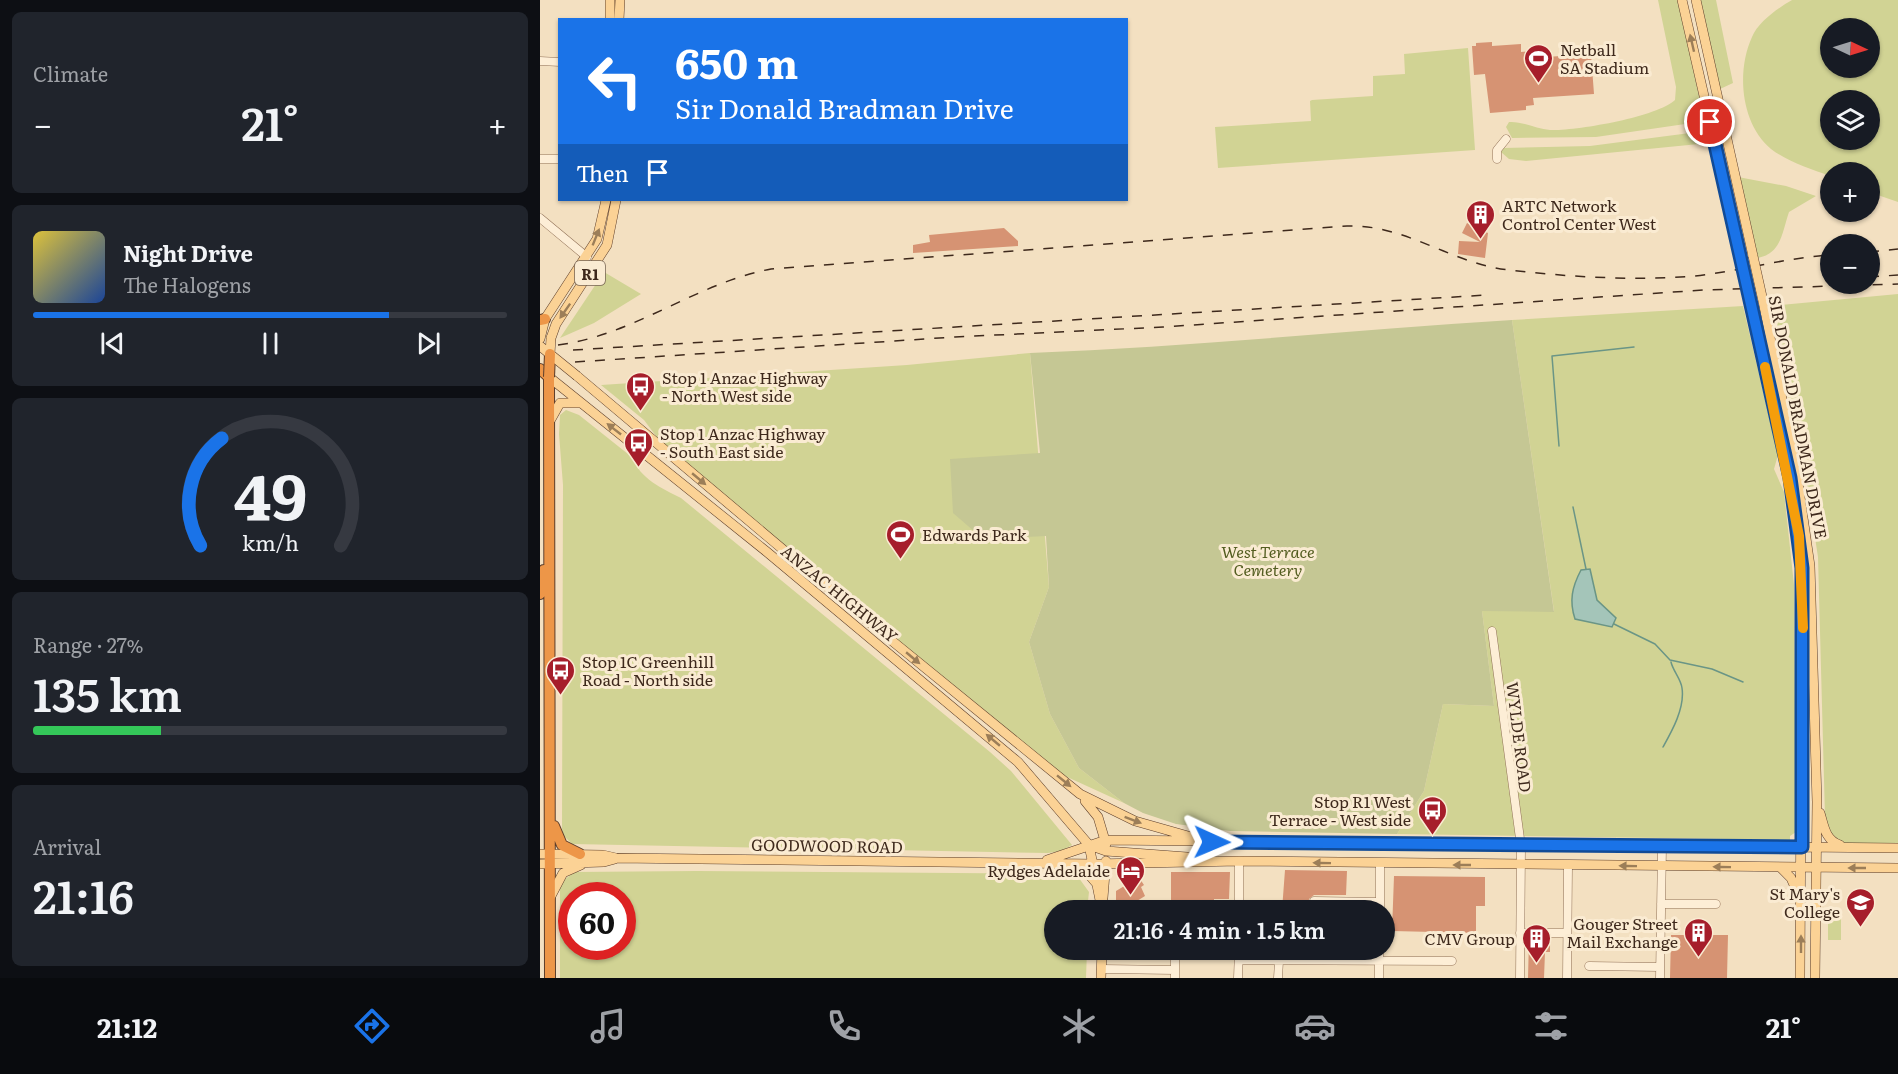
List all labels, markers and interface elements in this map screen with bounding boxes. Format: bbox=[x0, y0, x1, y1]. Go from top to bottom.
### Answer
north arrow bbox=[1820, 18, 1880, 78]
map controls bbox=[1820, 18, 1880, 294]
text: 650 m bbox=[675, 30, 798, 92]
one-way arrow bbox=[1687, 34, 1697, 52]
place label: Netball SA Stadium bbox=[1560, 37, 1650, 79]
icon: left bbox=[576, 42, 654, 120]
sports icon: Netball SA Stadium bbox=[1523, 42, 1555, 84]
text: Climate bbox=[33, 58, 108, 88]
text: Sir Donald Bradman Drive bbox=[675, 87, 1014, 127]
text: 21° bbox=[241, 88, 299, 155]
button: layers bbox=[1820, 90, 1880, 150]
pin bbox=[1684, 96, 1735, 147]
text: − bbox=[33, 98, 52, 147]
text: + bbox=[488, 98, 507, 147]
icon: arrive bbox=[1693, 105, 1726, 138]
text: Then bbox=[576, 156, 629, 189]
icon: arrive bbox=[641, 156, 674, 189]
button: + bbox=[1820, 162, 1880, 222]
place label: ARTC Network Control Center West bbox=[1502, 193, 1657, 235]
building icon: ARTC Network Control Center West bbox=[1465, 198, 1497, 240]
one-way arrow bbox=[591, 228, 601, 246]
button: − bbox=[1820, 234, 1880, 294]
text: Night Drive bbox=[123, 236, 253, 269]
road number: R1 bbox=[575, 261, 605, 285]
text: The Halogens bbox=[123, 269, 251, 299]
street label: SIR DONALD BRADMAN DRIVE bbox=[1764, 293, 1834, 541]
one-way arrow bbox=[559, 302, 571, 318]
icon: previous bbox=[96, 327, 129, 360]
icon: pause bbox=[254, 327, 287, 360]
icon: next bbox=[412, 327, 445, 360]
place label: Stop 1 Anzac Highway - North West side bbox=[662, 365, 828, 407]
bus stop icon: Stop 1 Anzac Highway - North West side bbox=[625, 370, 657, 412]
place label: Stop 1 Anzac Highway - South East side bbox=[660, 421, 826, 463]
one-way arrow bbox=[606, 424, 621, 436]
bus stop icon: Stop 1 Anzac Highway - South East side bbox=[623, 426, 655, 468]
text: 49 bbox=[233, 447, 307, 539]
one-way arrow bbox=[691, 473, 707, 486]
sports icon: Edwards Park bbox=[885, 518, 917, 560]
place label: Edwards Park bbox=[922, 522, 1027, 546]
text: km/h bbox=[241, 526, 299, 558]
street label: ANZAC HIGHWAY bbox=[777, 538, 904, 648]
park label: West Terrace Cemetery bbox=[1221, 539, 1315, 581]
text: Range · 27% bbox=[33, 629, 144, 659]
place label: Stop 1C Greenhill Road - North side bbox=[582, 649, 714, 691]
one-way arrow bbox=[905, 652, 921, 665]
bus stop icon: Stop 1C Greenhill Road - North side bbox=[545, 654, 577, 696]
text: 135 km bbox=[33, 659, 182, 726]
street label: WYLDE ROAD bbox=[1501, 680, 1539, 794]
one-way arrow bbox=[986, 734, 1001, 747]
one-way arrow bbox=[1056, 775, 1072, 788]
place label: Stop R1 West Terrace - West side bbox=[1269, 789, 1412, 831]
bus stop icon: Stop R1 West Terrace - West side bbox=[1416, 794, 1448, 836]
position arrow bbox=[1180, 810, 1244, 874]
one-way arrow bbox=[1124, 815, 1142, 825]
text: Arrival bbox=[33, 831, 101, 861]
street label: GOODWOOD ROAD bbox=[751, 832, 903, 858]
hotel icon: Rydges Adelaide bbox=[1115, 854, 1147, 896]
place label: Rydges Adelaide bbox=[987, 858, 1110, 882]
one-way arrow bbox=[1312, 859, 1331, 868]
one-way arrow bbox=[1453, 860, 1472, 870]
text: 21:16 bbox=[33, 861, 134, 928]
one-way arrow bbox=[1618, 861, 1637, 871]
one-way arrow bbox=[1712, 862, 1731, 871]
one-way arrow bbox=[1848, 863, 1867, 873]
place label: St Mary's College bbox=[1769, 881, 1840, 923]
speed limit sign: 60 bbox=[558, 882, 636, 960]
school or university icon: St Mary's College bbox=[1845, 886, 1877, 928]
place label: Gouger Street Mail Exchange bbox=[1566, 911, 1679, 953]
text: 21:16 · 4 min · 1.5 km bbox=[1114, 913, 1325, 946]
building icon: Gouger Street Mail Exchange bbox=[1683, 916, 1715, 958]
building icon: CMV Group bbox=[1520, 922, 1552, 964]
place label: CMV Group bbox=[1424, 926, 1515, 950]
one-way arrow bbox=[1796, 934, 1805, 953]
icon: directions bbox=[351, 1005, 393, 1047]
icon: music bbox=[587, 1005, 629, 1047]
icon: phone bbox=[823, 1005, 865, 1047]
icon: climate bbox=[1058, 1005, 1100, 1047]
icon: car bbox=[1294, 1005, 1336, 1047]
icon: filters bbox=[1530, 1005, 1572, 1047]
text: 21:12 bbox=[97, 1006, 157, 1046]
text: 21° bbox=[1766, 1006, 1801, 1046]

